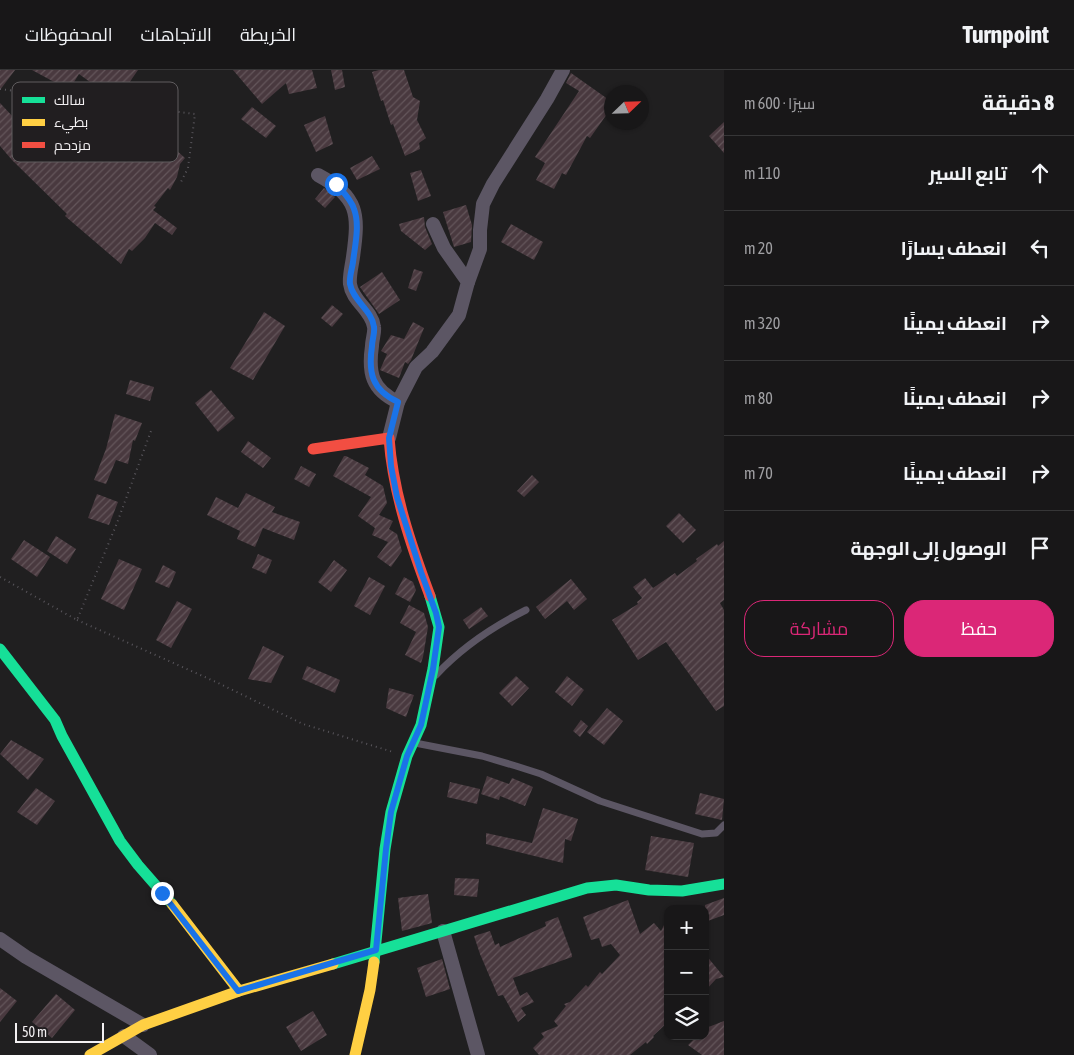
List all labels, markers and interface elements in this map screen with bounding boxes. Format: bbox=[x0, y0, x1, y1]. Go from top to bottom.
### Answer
text: Turnpoint bbox=[963, 21, 1049, 48]
text: المحفوظات bbox=[25, 24, 113, 45]
text: الاتجاهات bbox=[141, 24, 212, 45]
text: الخريطة bbox=[240, 24, 296, 45]
legend bbox=[12, 82, 178, 162]
north arrow bbox=[604, 85, 649, 130]
text: 8 دقيقة bbox=[982, 90, 1054, 114]
text: سالك bbox=[54, 92, 85, 108]
text: سيرًا · 600 m bbox=[744, 94, 815, 112]
text: بطيء bbox=[54, 114, 88, 134]
text: مزدحم bbox=[54, 137, 91, 155]
icon: ahead bbox=[1026, 159, 1054, 187]
text: تابع السير bbox=[929, 162, 1007, 184]
text: 110 m bbox=[744, 164, 780, 182]
route start bbox=[325, 173, 348, 196]
icon: left bbox=[1026, 234, 1054, 262]
text: انعطف يسارًا bbox=[901, 237, 1007, 259]
text: 20 m bbox=[744, 239, 773, 257]
icon: right bbox=[1026, 309, 1054, 337]
text: انعطف يمينًا bbox=[903, 312, 1007, 334]
text: 320 m bbox=[744, 314, 780, 332]
icon: right bbox=[1026, 384, 1054, 412]
text: انعطف يمينًا bbox=[903, 387, 1007, 409]
text: 80 m bbox=[744, 389, 773, 407]
icon: right bbox=[1026, 459, 1054, 487]
text: انعطف يمينًا bbox=[903, 462, 1007, 484]
text: 70 m bbox=[744, 464, 773, 482]
icon: arrive bbox=[1026, 534, 1054, 562]
text: الوصول إلى الوجهة bbox=[850, 537, 1007, 559]
button: مشاركة bbox=[744, 600, 894, 657]
button: حفظ bbox=[904, 600, 1054, 657]
route end bbox=[151, 882, 174, 905]
map controls bbox=[664, 905, 709, 1040]
button: + bbox=[664, 905, 709, 950]
button: − bbox=[664, 950, 709, 995]
button: layers bbox=[664, 995, 709, 1040]
scale bar bbox=[15, 1020, 104, 1043]
text: 50 m bbox=[22, 1024, 47, 1040]

